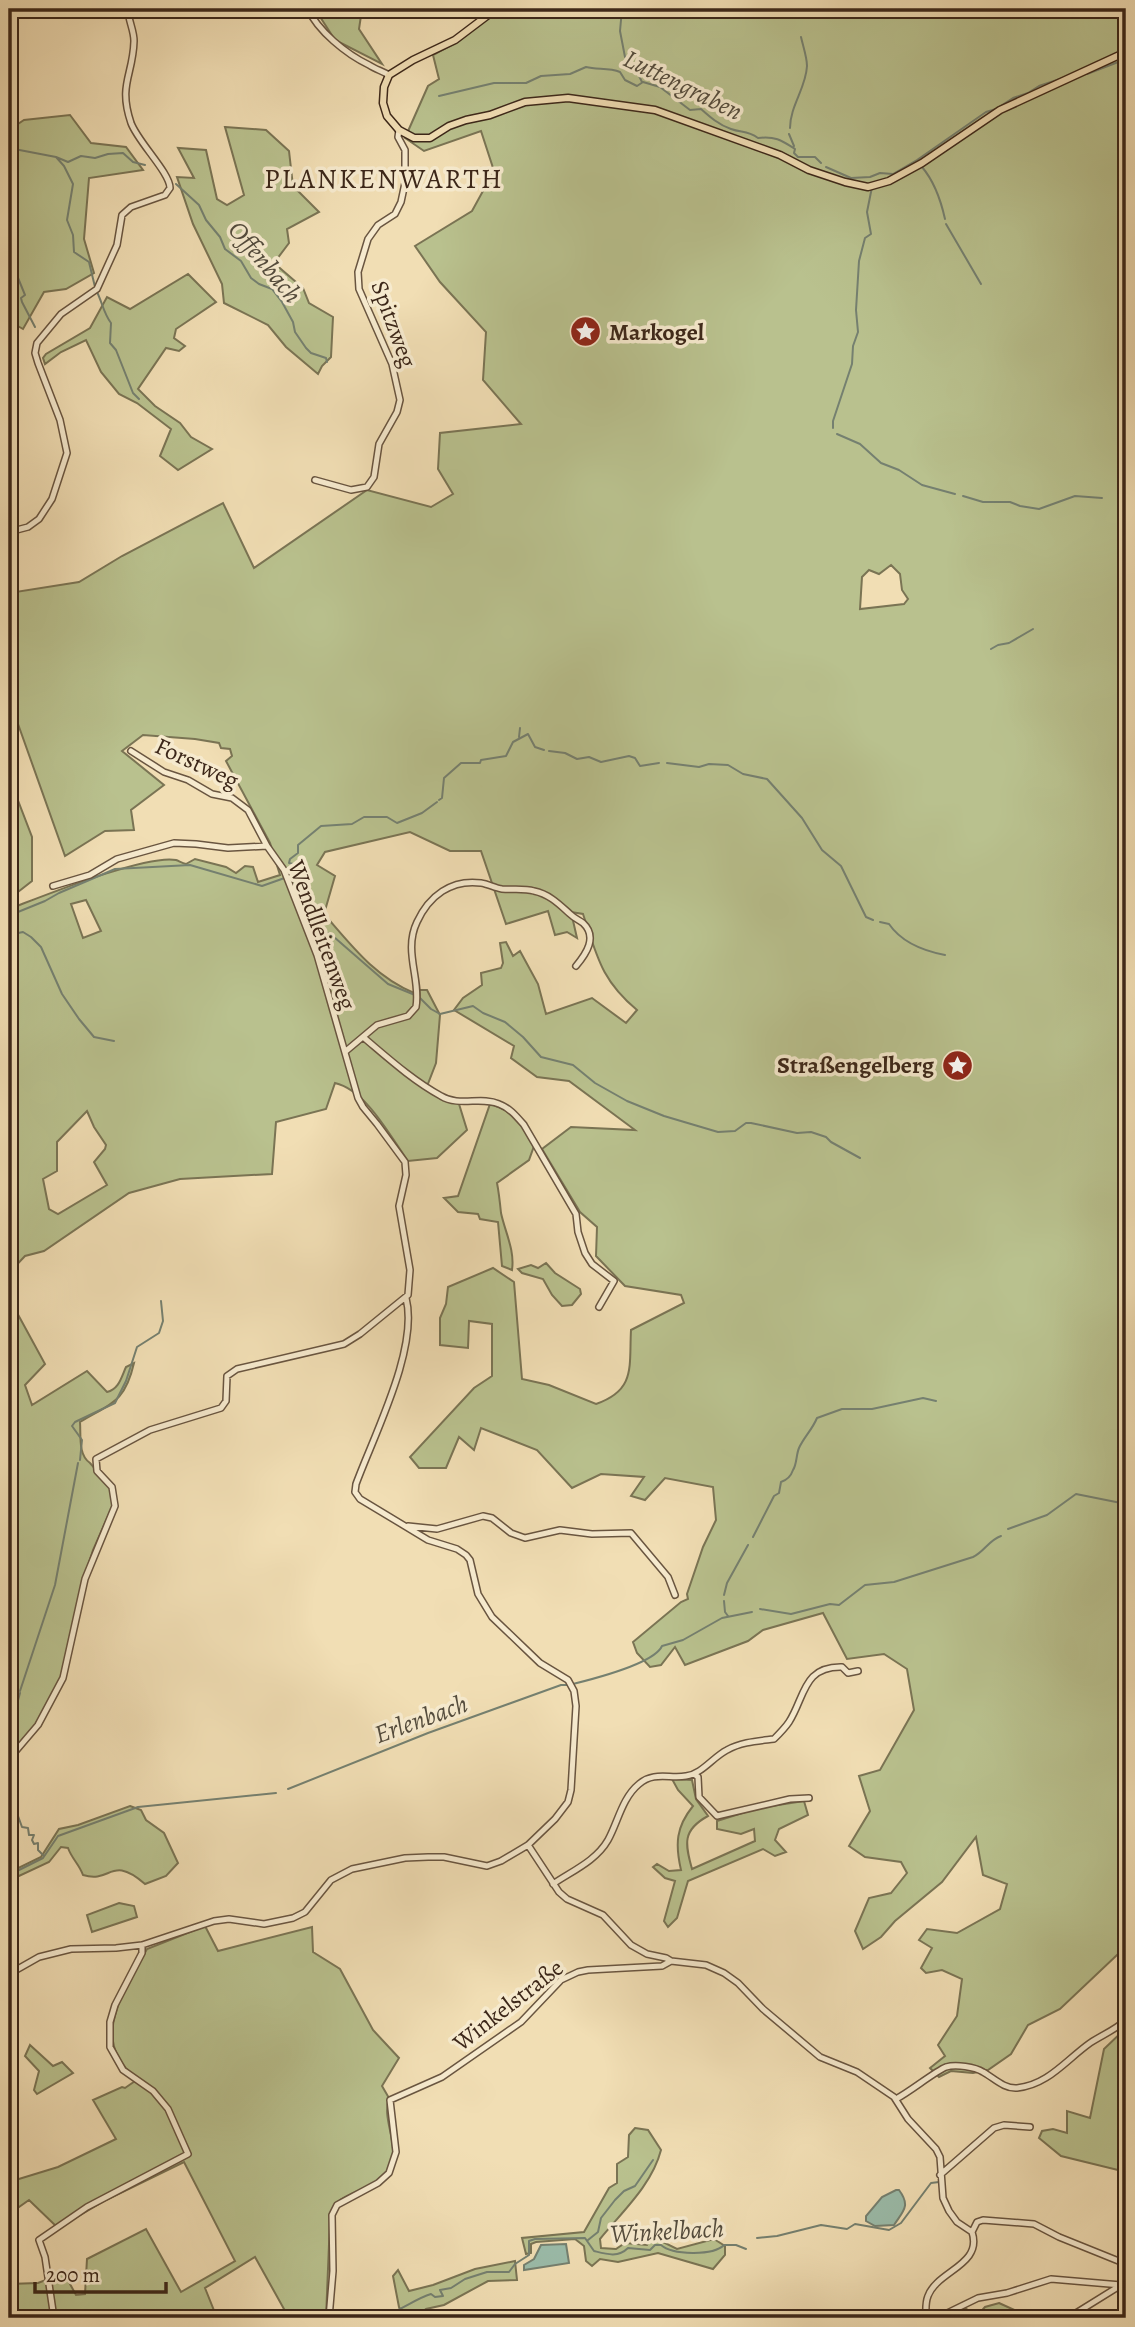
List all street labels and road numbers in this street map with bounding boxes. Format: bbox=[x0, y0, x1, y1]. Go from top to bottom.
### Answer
street label: Spitzweg bbox=[364, 276, 424, 372]
street label: Forstweg bbox=[150, 730, 244, 796]
street label: Wendlleitenweg bbox=[280, 855, 364, 1014]
street label: Winkelstraße bbox=[445, 1952, 570, 2059]

